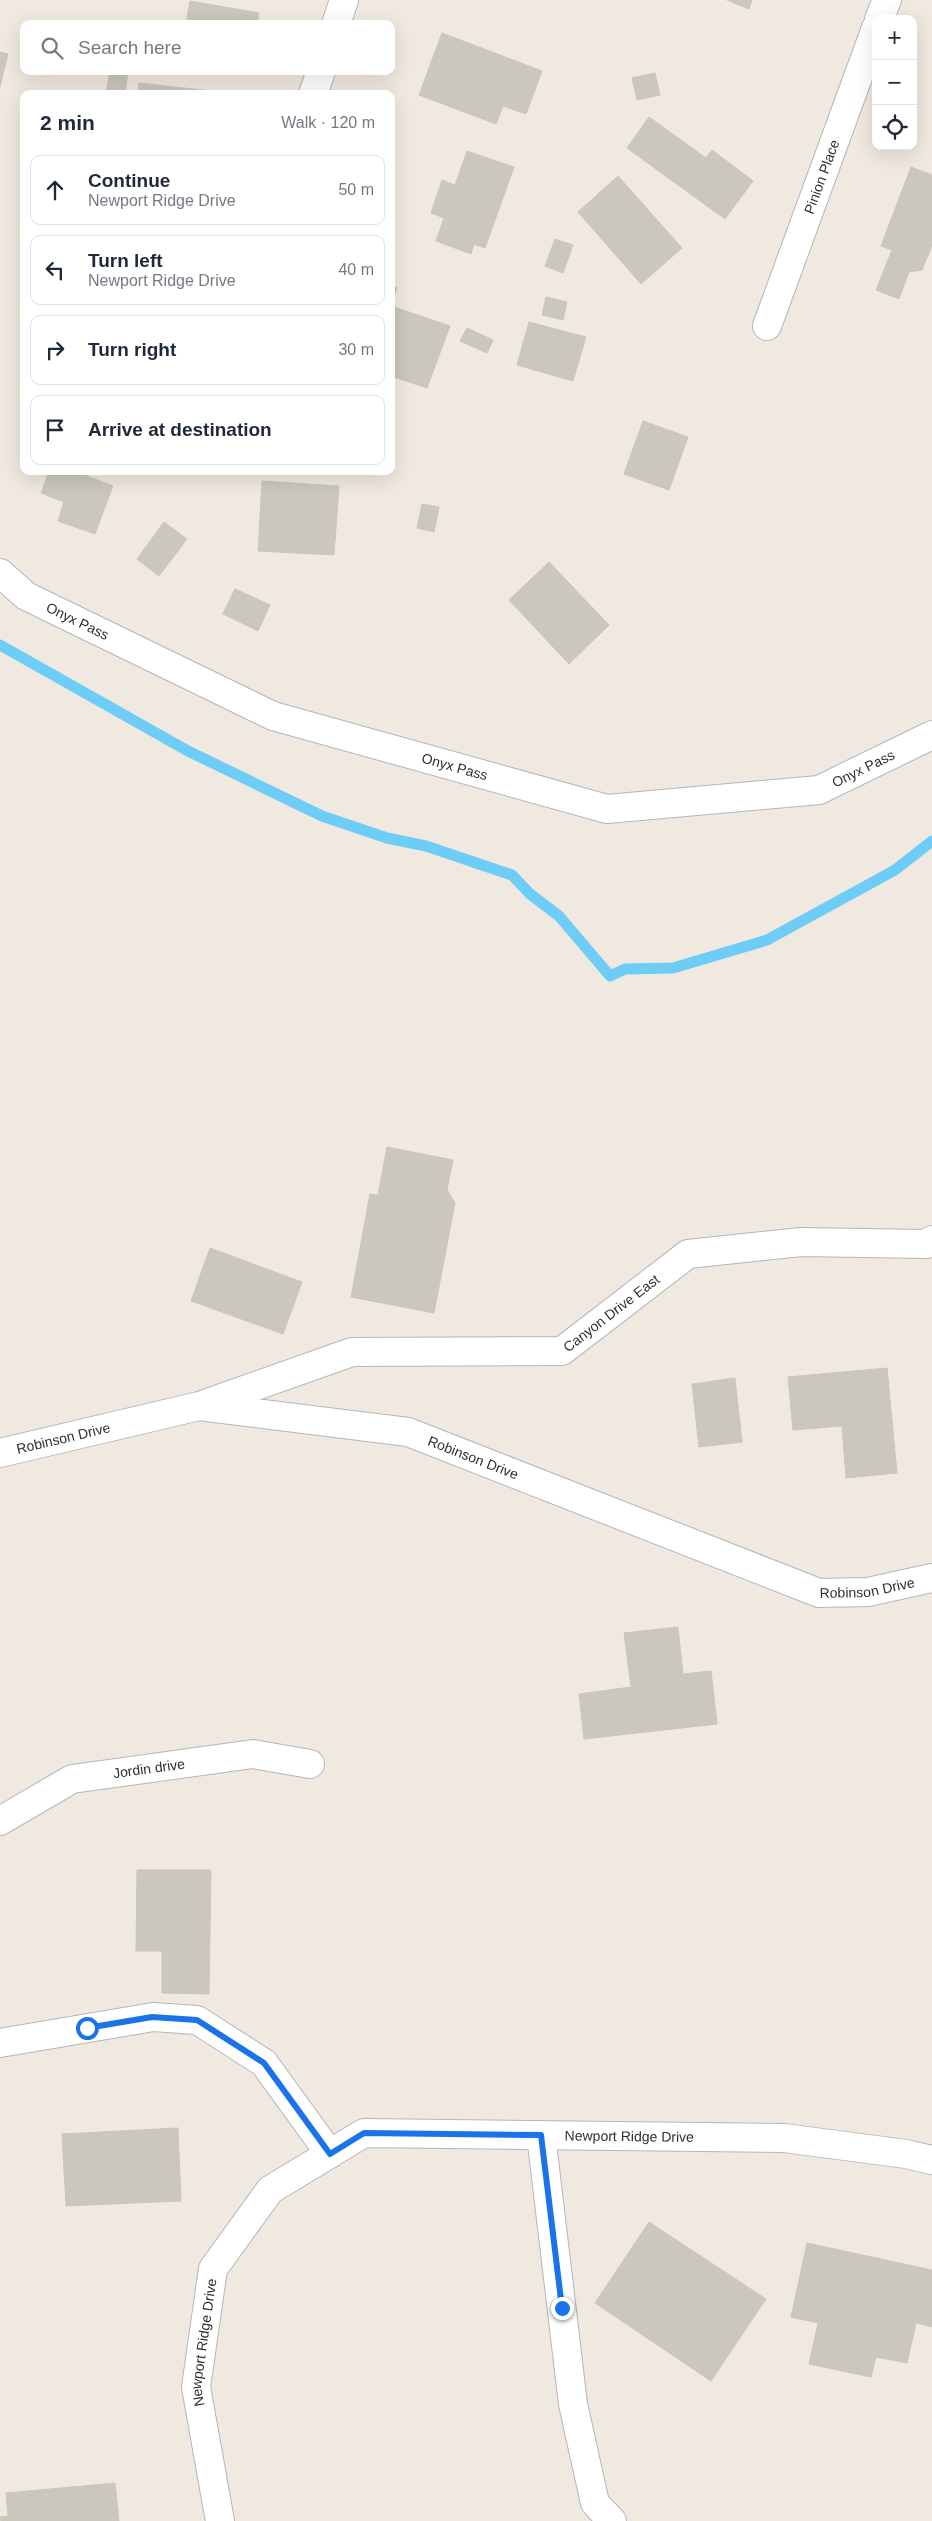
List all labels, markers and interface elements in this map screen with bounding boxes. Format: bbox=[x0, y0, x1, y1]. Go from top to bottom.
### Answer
map controls bbox=[872, 15, 917, 150]
button: + bbox=[872, 15, 917, 60]
search box bbox=[20, 20, 395, 75]
icon: search bbox=[38, 34, 66, 62]
text: Search here bbox=[78, 37, 182, 58]
button: − bbox=[872, 60, 917, 105]
button: locate bbox=[872, 105, 917, 150]
text: 2 min bbox=[40, 111, 95, 134]
text: Walk · 120 m bbox=[281, 114, 375, 131]
street label: Pinion Place bbox=[801, 137, 843, 216]
text: Continue bbox=[88, 170, 170, 191]
icon: ahead bbox=[41, 176, 69, 204]
text: 50 m bbox=[338, 181, 374, 198]
text: Newport Ridge Drive bbox=[88, 192, 236, 209]
text: Turn left bbox=[88, 250, 163, 271]
icon: left bbox=[41, 256, 69, 284]
text: 40 m bbox=[338, 261, 374, 278]
text: Newport Ridge Drive bbox=[88, 272, 236, 289]
icon: right bbox=[41, 336, 69, 364]
text: Turn right bbox=[88, 339, 176, 360]
text: 30 m bbox=[338, 341, 374, 358]
icon: arrive bbox=[41, 416, 69, 444]
text: Arrive at destination bbox=[88, 419, 272, 440]
street label: Onyx Pass bbox=[44, 599, 111, 643]
street label: Onyx Pass bbox=[829, 746, 897, 791]
street label: Onyx Pass bbox=[420, 750, 490, 783]
street label: Canyon Drive East bbox=[560, 1271, 662, 1355]
street label: Robinson Drive bbox=[15, 1419, 112, 1457]
street label: Robinson Drive bbox=[426, 1433, 521, 1483]
street label: Robinson Drive bbox=[819, 1574, 916, 1601]
street label: Jordin drive bbox=[112, 1755, 186, 1781]
route start bbox=[76, 2017, 99, 2040]
street label: Newport Ridge Drive bbox=[565, 2127, 694, 2145]
street label: Newport Ridge Drive bbox=[188, 2277, 220, 2408]
route end bbox=[551, 2297, 574, 2320]

